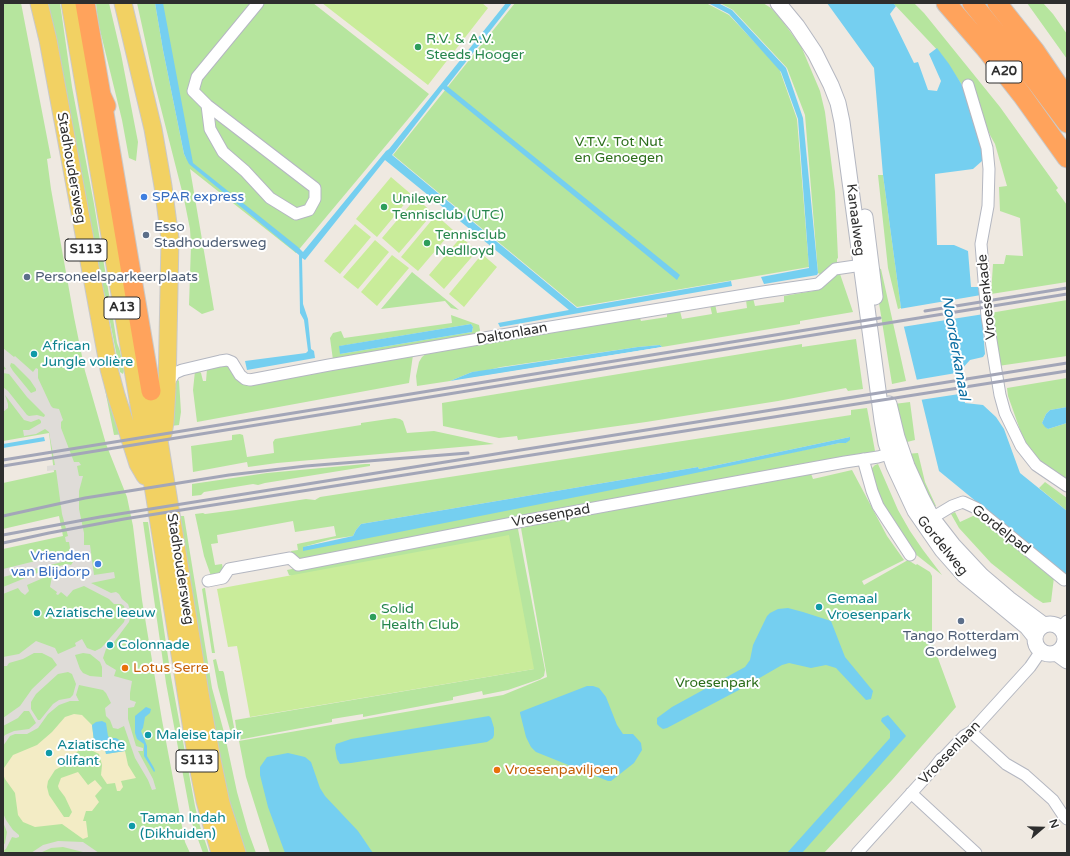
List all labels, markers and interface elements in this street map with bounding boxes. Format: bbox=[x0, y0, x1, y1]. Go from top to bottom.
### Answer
place label: R.V. & A.V. Steeds Hooger bbox=[426, 31, 524, 64]
marker: R.V. & A.V. Steeds Hooger bbox=[413, 42, 423, 52]
road number: A20 bbox=[986, 61, 1022, 83]
street label: Stadhoudersweg bbox=[53, 111, 89, 225]
park label: V.T.V. Tot Nut en Genoegen bbox=[575, 134, 663, 166]
street label: Kanaalweg bbox=[842, 183, 868, 257]
place label: SPAR express bbox=[152, 189, 244, 205]
place label: Unilever Tennisclub (UTC) bbox=[392, 191, 504, 224]
marker: SPAR express bbox=[139, 192, 149, 202]
marker: Unilever Tennisclub (UTC) bbox=[379, 202, 389, 212]
place label: Esso Stadhoudersweg bbox=[154, 219, 266, 252]
place label: Tennisclub Nedlloyd bbox=[435, 227, 506, 260]
marker: Esso Stadhoudersweg bbox=[141, 230, 151, 240]
marker: Tennisclub Nedlloyd bbox=[422, 238, 432, 248]
road number: S113 bbox=[65, 239, 107, 261]
street label: Vroesenkade bbox=[974, 253, 1000, 341]
place label: Personeelsparkeerplaats bbox=[35, 269, 198, 285]
marker: Personeelsparkeerplaats bbox=[22, 272, 32, 282]
water label: Noorderkanaal bbox=[937, 294, 973, 402]
road number: A13 bbox=[104, 297, 140, 319]
street label: Daltonlaan bbox=[475, 319, 549, 349]
place label: African Jungle volière bbox=[42, 338, 133, 370]
marker: African Jungle volière bbox=[29, 349, 39, 359]
street label: Vroesenpad bbox=[510, 501, 592, 531]
street label: Gordelpad bbox=[968, 502, 1034, 558]
street label: Stadhoudersweg bbox=[163, 512, 197, 626]
street label: Gordelweg bbox=[913, 513, 971, 579]
place label: Vrienden van Blijdorp bbox=[11, 548, 90, 580]
marker: Vrienden van Blijdorp bbox=[93, 559, 103, 569]
place label: Gemaal Vroesenpark bbox=[827, 591, 911, 624]
place label: Solid Health Club bbox=[381, 601, 459, 634]
marker: Gemaal Vroesenpark bbox=[814, 602, 824, 612]
place label: Aziatische leeuw bbox=[45, 605, 156, 621]
marker: Aziatische leeuw bbox=[32, 608, 42, 618]
marker: Solid Health Club bbox=[368, 612, 378, 622]
marker: Tango Rotterdam Gordelweg bbox=[956, 616, 966, 626]
place label: Tango Rotterdam Gordelweg bbox=[903, 628, 1019, 660]
place label: Colonnade bbox=[118, 637, 190, 653]
marker: Colonnade bbox=[105, 640, 115, 650]
place label: Lotus Serre bbox=[133, 660, 209, 676]
marker: Lotus Serre bbox=[120, 663, 130, 673]
park label: Vroesenpark bbox=[675, 675, 759, 691]
street label: Vroesenlaan bbox=[916, 718, 984, 788]
place label: Maleise tapir bbox=[156, 727, 241, 743]
marker: Maleise tapir bbox=[143, 730, 153, 740]
place label: Aziatische olifant bbox=[57, 737, 125, 770]
marker: Aziatische olifant bbox=[44, 748, 54, 758]
road number: S113 bbox=[176, 750, 218, 772]
place label: Vroesenpaviljoen bbox=[505, 762, 618, 778]
marker: Vroesenpaviljoen bbox=[492, 765, 502, 775]
north arrow bbox=[1022, 808, 1062, 848]
place label: Taman Indah (Dikhuiden) bbox=[140, 810, 226, 842]
text: N bbox=[1046, 817, 1061, 830]
marker: Taman Indah (Dikhuiden) bbox=[127, 821, 137, 831]

